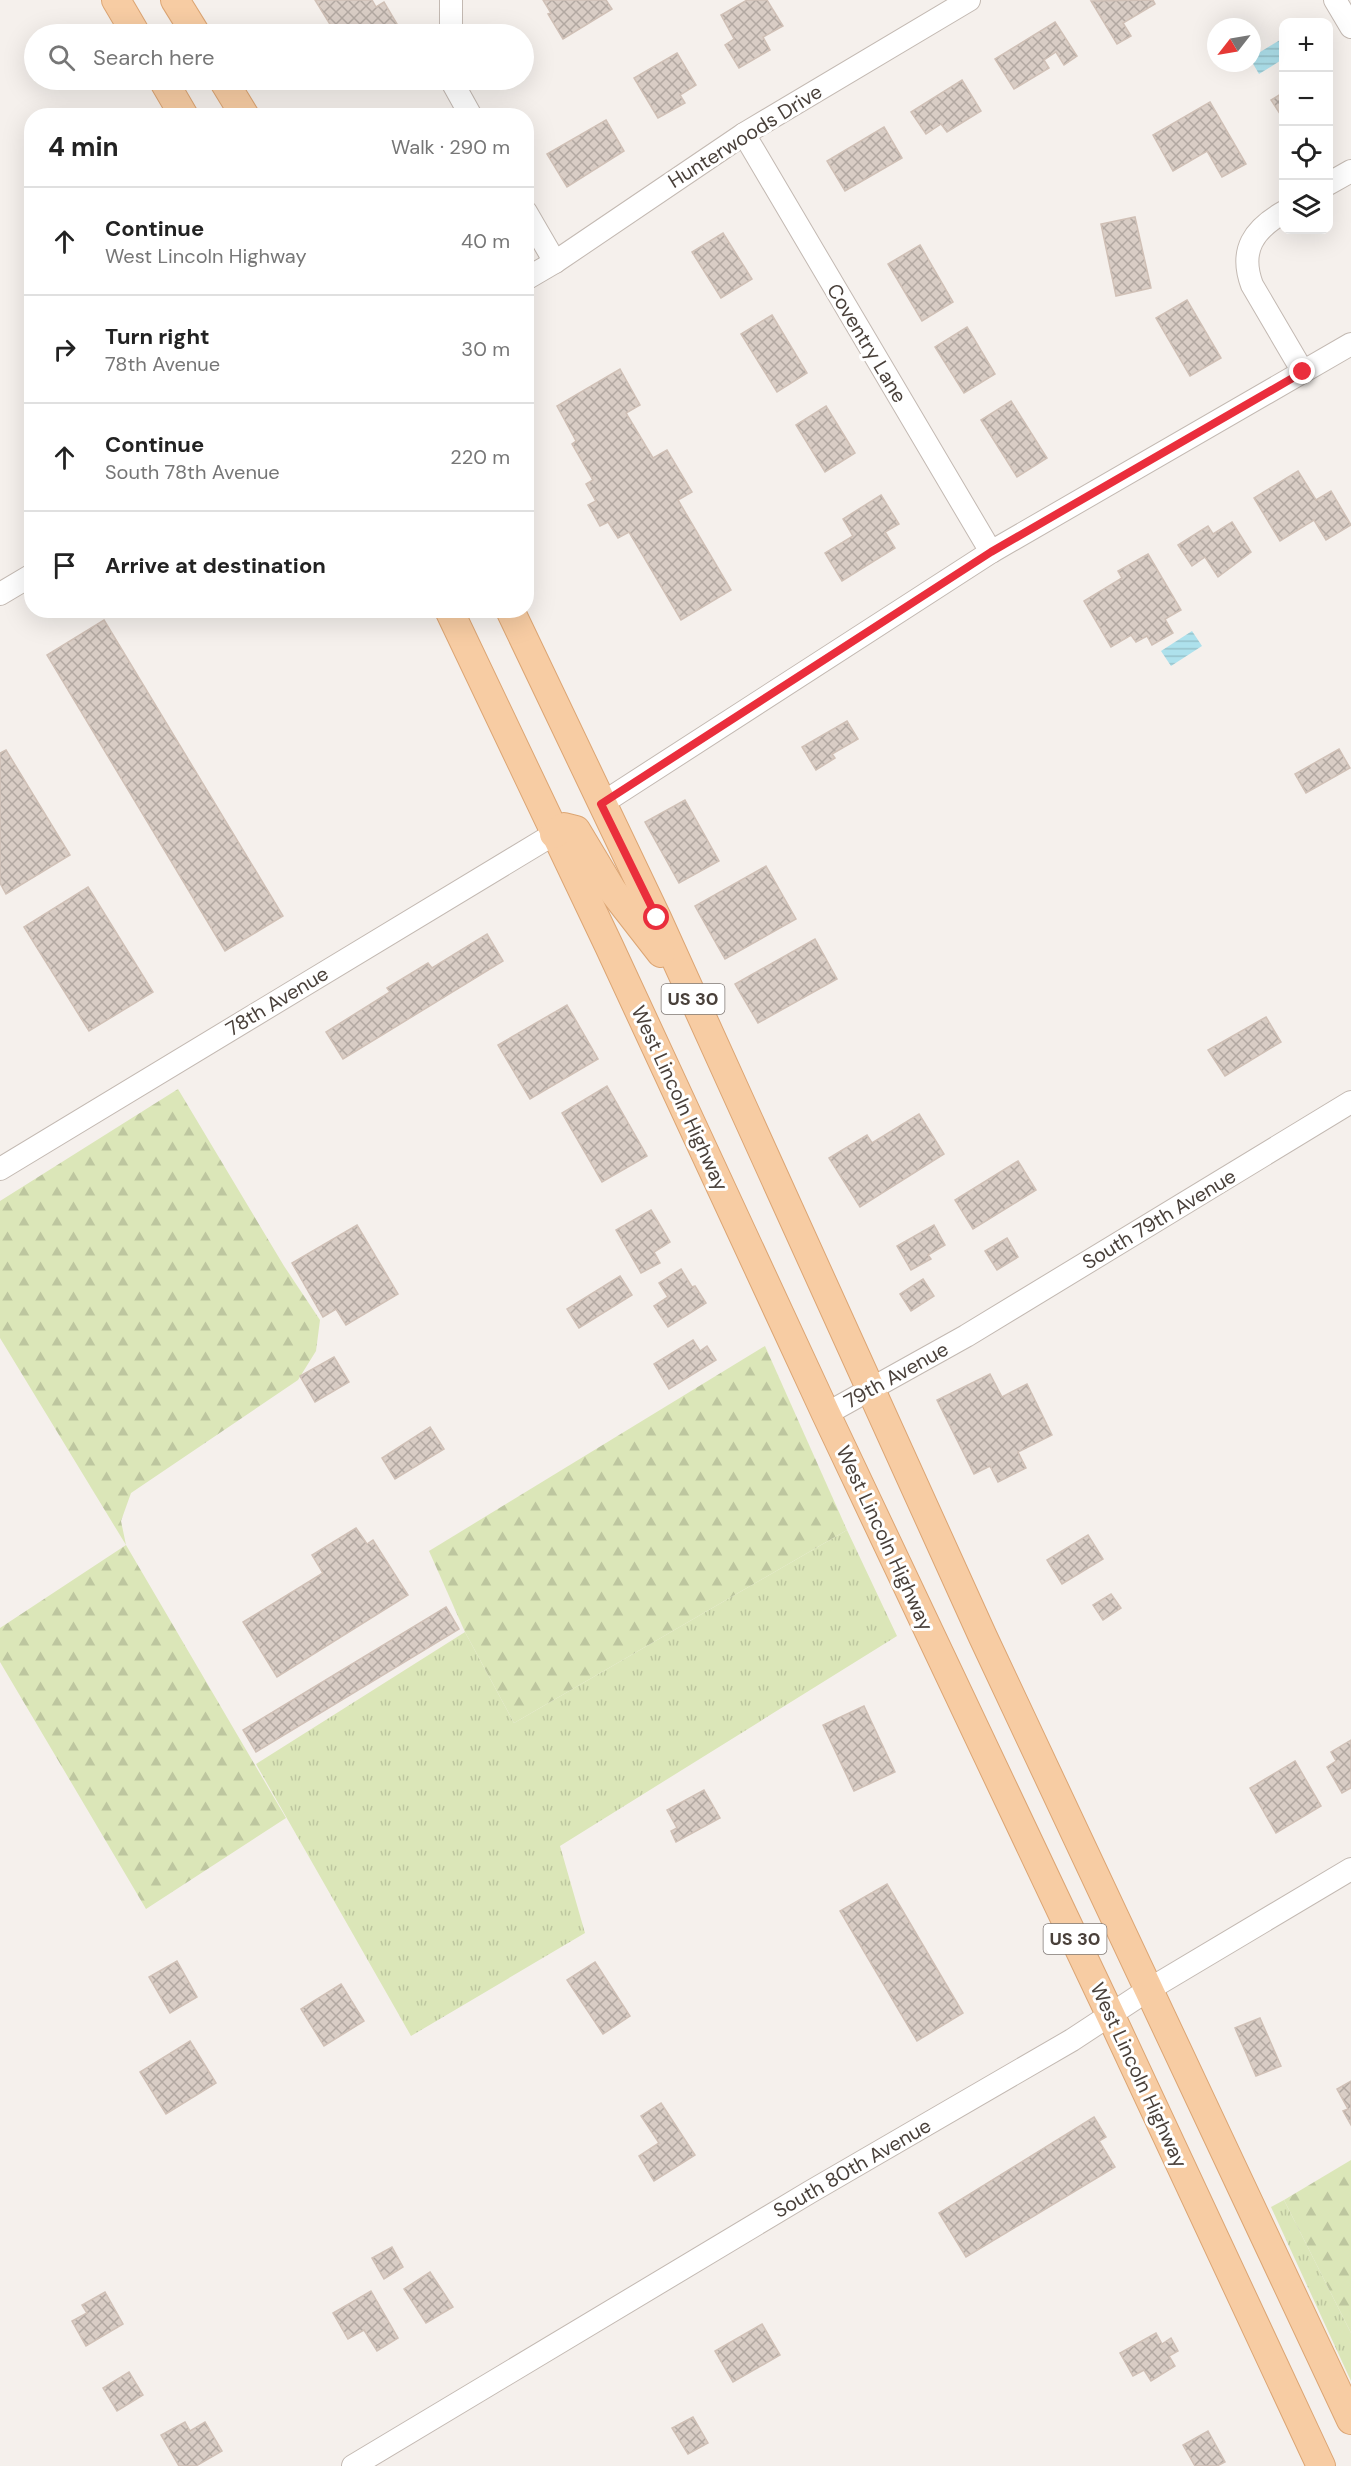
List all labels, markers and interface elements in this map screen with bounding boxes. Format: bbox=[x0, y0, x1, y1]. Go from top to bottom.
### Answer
north arrow bbox=[1207, 18, 1261, 72]
map controls bbox=[1279, 18, 1333, 234]
button: + bbox=[1279, 18, 1333, 72]
search box bbox=[24, 24, 534, 90]
icon: search bbox=[45, 41, 78, 74]
text: Search here bbox=[93, 43, 214, 72]
button: − bbox=[1279, 72, 1333, 126]
street label: Hunterwoods Drive bbox=[663, 78, 827, 194]
button: locate bbox=[1279, 126, 1333, 180]
text: 4 min bbox=[48, 130, 119, 164]
text: Walk · 290 m bbox=[391, 134, 510, 160]
button: layers bbox=[1279, 180, 1333, 234]
text: Continue bbox=[105, 214, 204, 243]
icon: ahead bbox=[48, 225, 81, 258]
text: 40 m bbox=[461, 228, 510, 254]
text: West Lincoln Highway bbox=[105, 243, 307, 269]
street label: Coventry Lane bbox=[821, 279, 913, 407]
text: Turn right bbox=[105, 322, 210, 351]
icon: right bbox=[48, 333, 81, 366]
text: 30 m bbox=[461, 336, 510, 362]
text: 78th Avenue bbox=[105, 351, 220, 377]
route end bbox=[1289, 358, 1315, 384]
text: Continue bbox=[105, 430, 204, 459]
icon: ahead bbox=[48, 441, 81, 474]
text: 220 m bbox=[450, 444, 510, 470]
text: South 78th Avenue bbox=[105, 459, 280, 485]
icon: arrive bbox=[48, 549, 81, 582]
text: Arrive at destination bbox=[105, 551, 326, 580]
route start bbox=[643, 904, 669, 930]
street label: 78th Avenue bbox=[221, 960, 333, 1042]
road number: US 30 bbox=[662, 984, 724, 1014]
street label: West Lincoln Highway bbox=[626, 1001, 734, 1195]
street label: South 79th Avenue bbox=[1077, 1163, 1241, 1275]
street label: 79th Avenue bbox=[839, 1336, 953, 1414]
street label: West Lincoln Highway bbox=[831, 1441, 939, 1635]
road number: US 30 bbox=[1044, 1924, 1106, 1954]
street label: West Lincoln Highway bbox=[1085, 1978, 1193, 2172]
street label: South 80th Avenue bbox=[768, 2112, 936, 2224]

